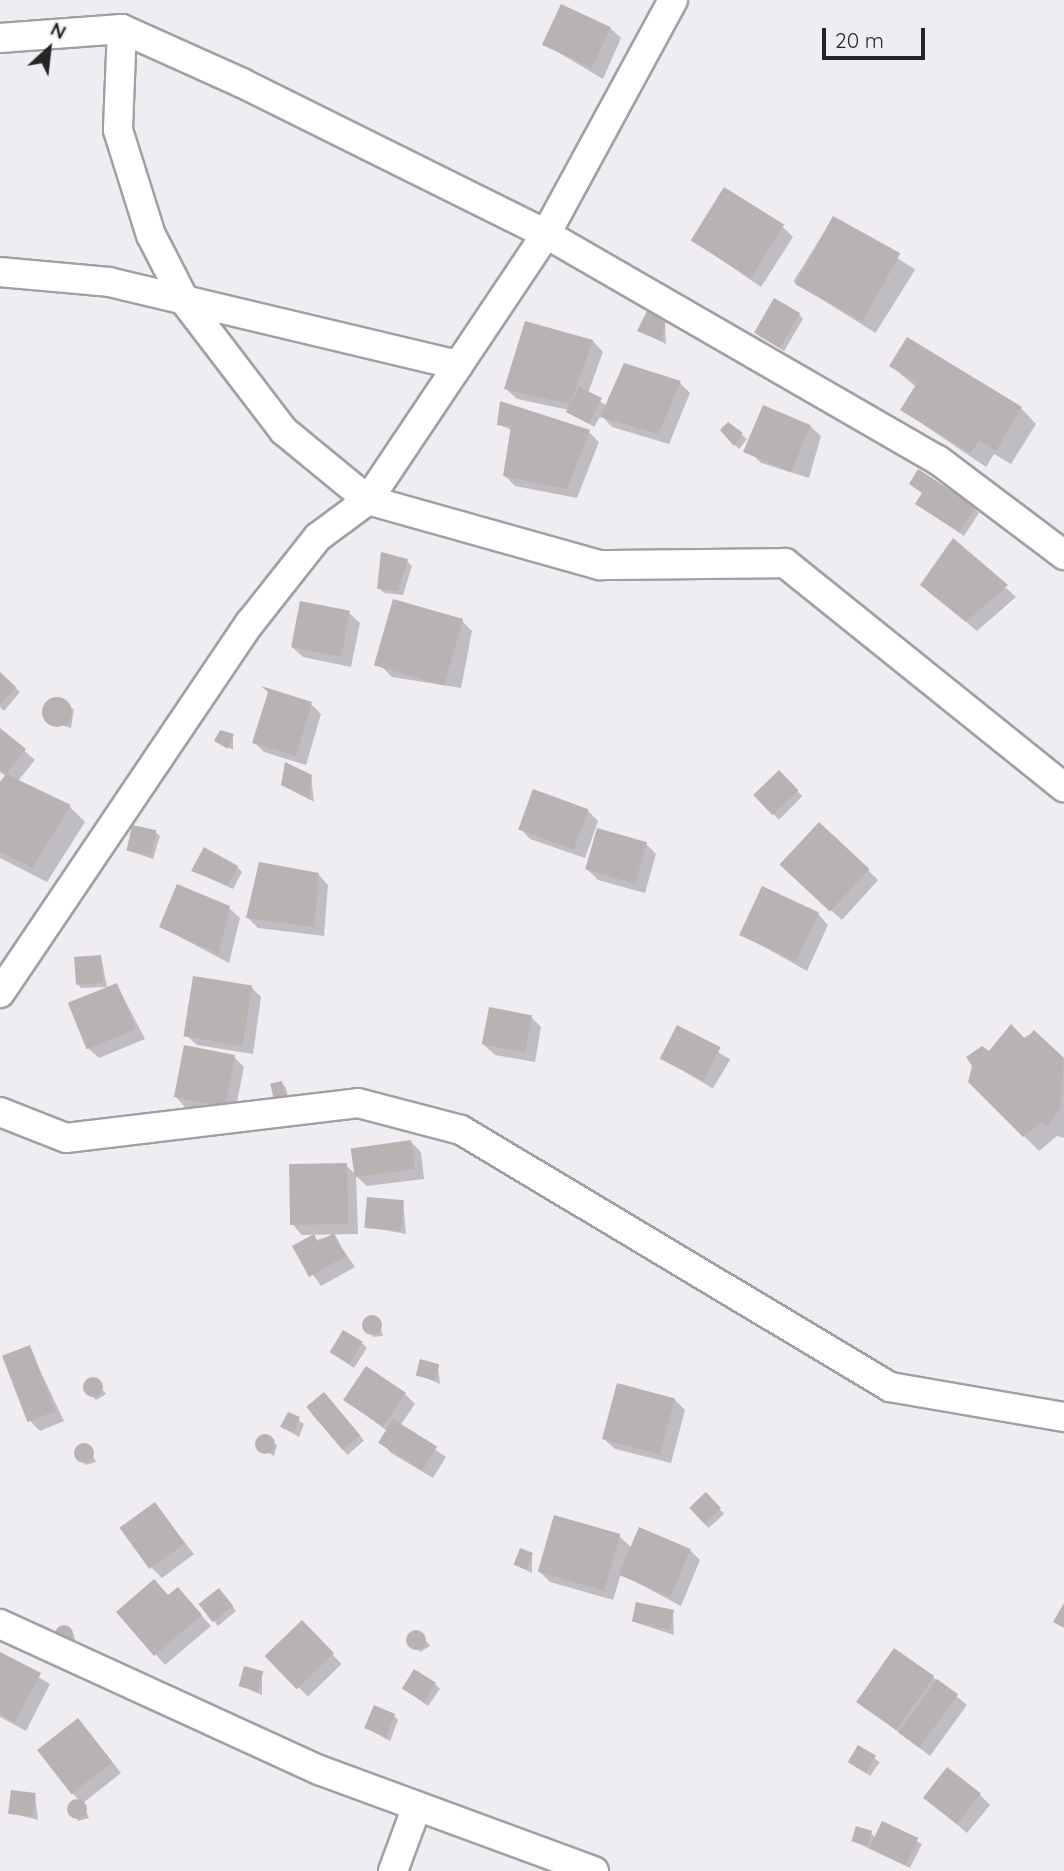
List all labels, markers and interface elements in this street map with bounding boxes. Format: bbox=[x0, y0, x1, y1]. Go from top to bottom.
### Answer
north arrow bbox=[14, 14, 84, 84]
scale bar bbox=[826, 14, 929, 58]
text: N bbox=[47, 16, 70, 44]
text: 20 m bbox=[835, 27, 884, 53]

